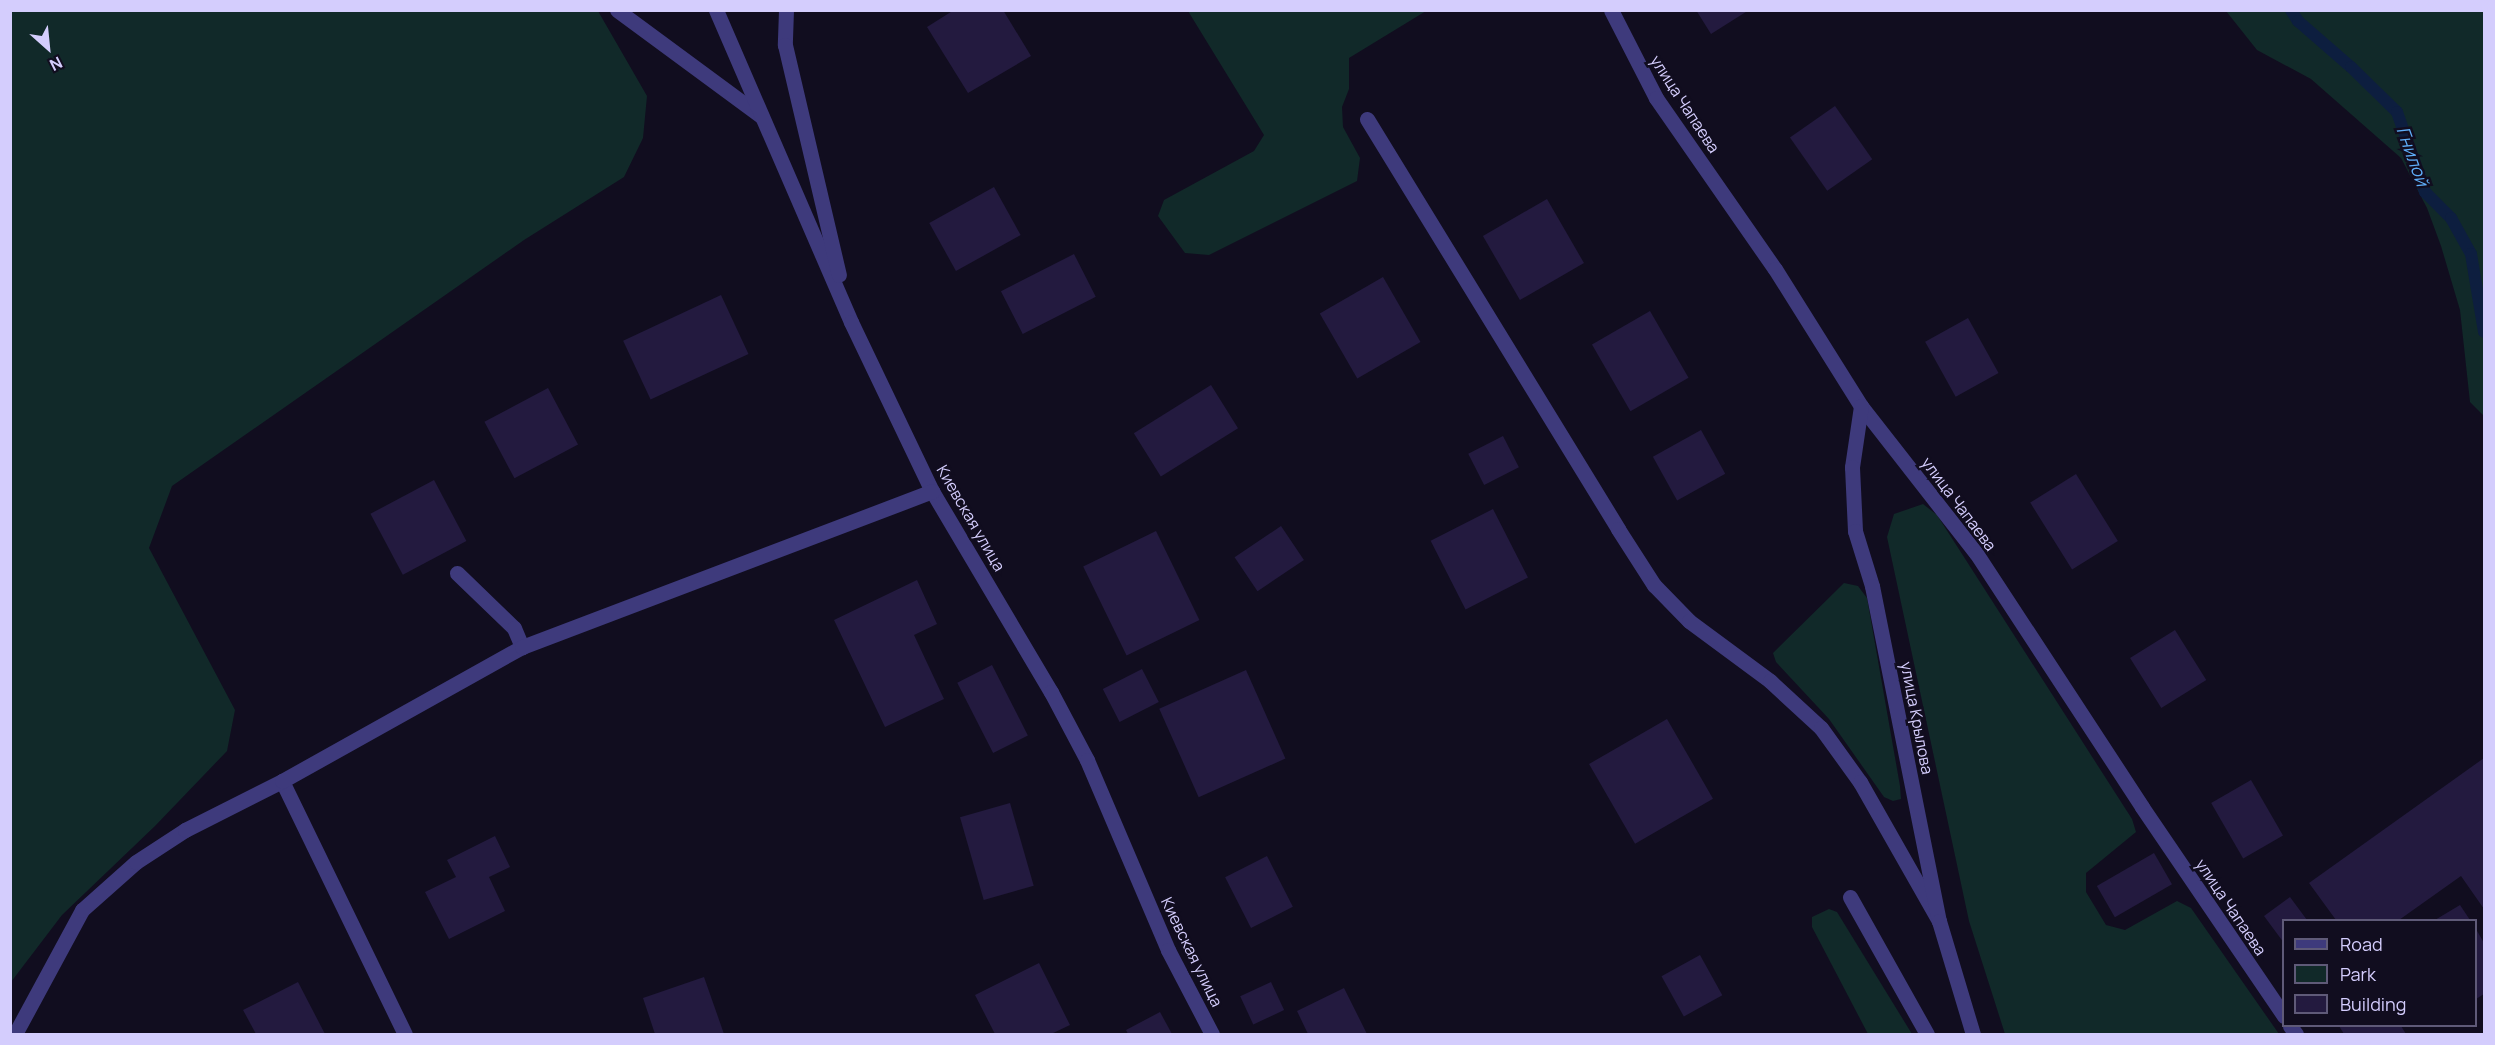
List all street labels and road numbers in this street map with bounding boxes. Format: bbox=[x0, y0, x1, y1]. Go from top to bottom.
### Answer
street label: улица Чапаева bbox=[1646, 52, 1724, 156]
street label: улица Чапаева bbox=[1918, 453, 2000, 555]
street label: Киевская улица bbox=[933, 461, 1009, 575]
street label: улица Крылова bbox=[1897, 660, 1937, 776]
street label: улица Чапаева bbox=[2192, 855, 2270, 959]
street label: Киевская улица bbox=[1157, 894, 1227, 1010]

